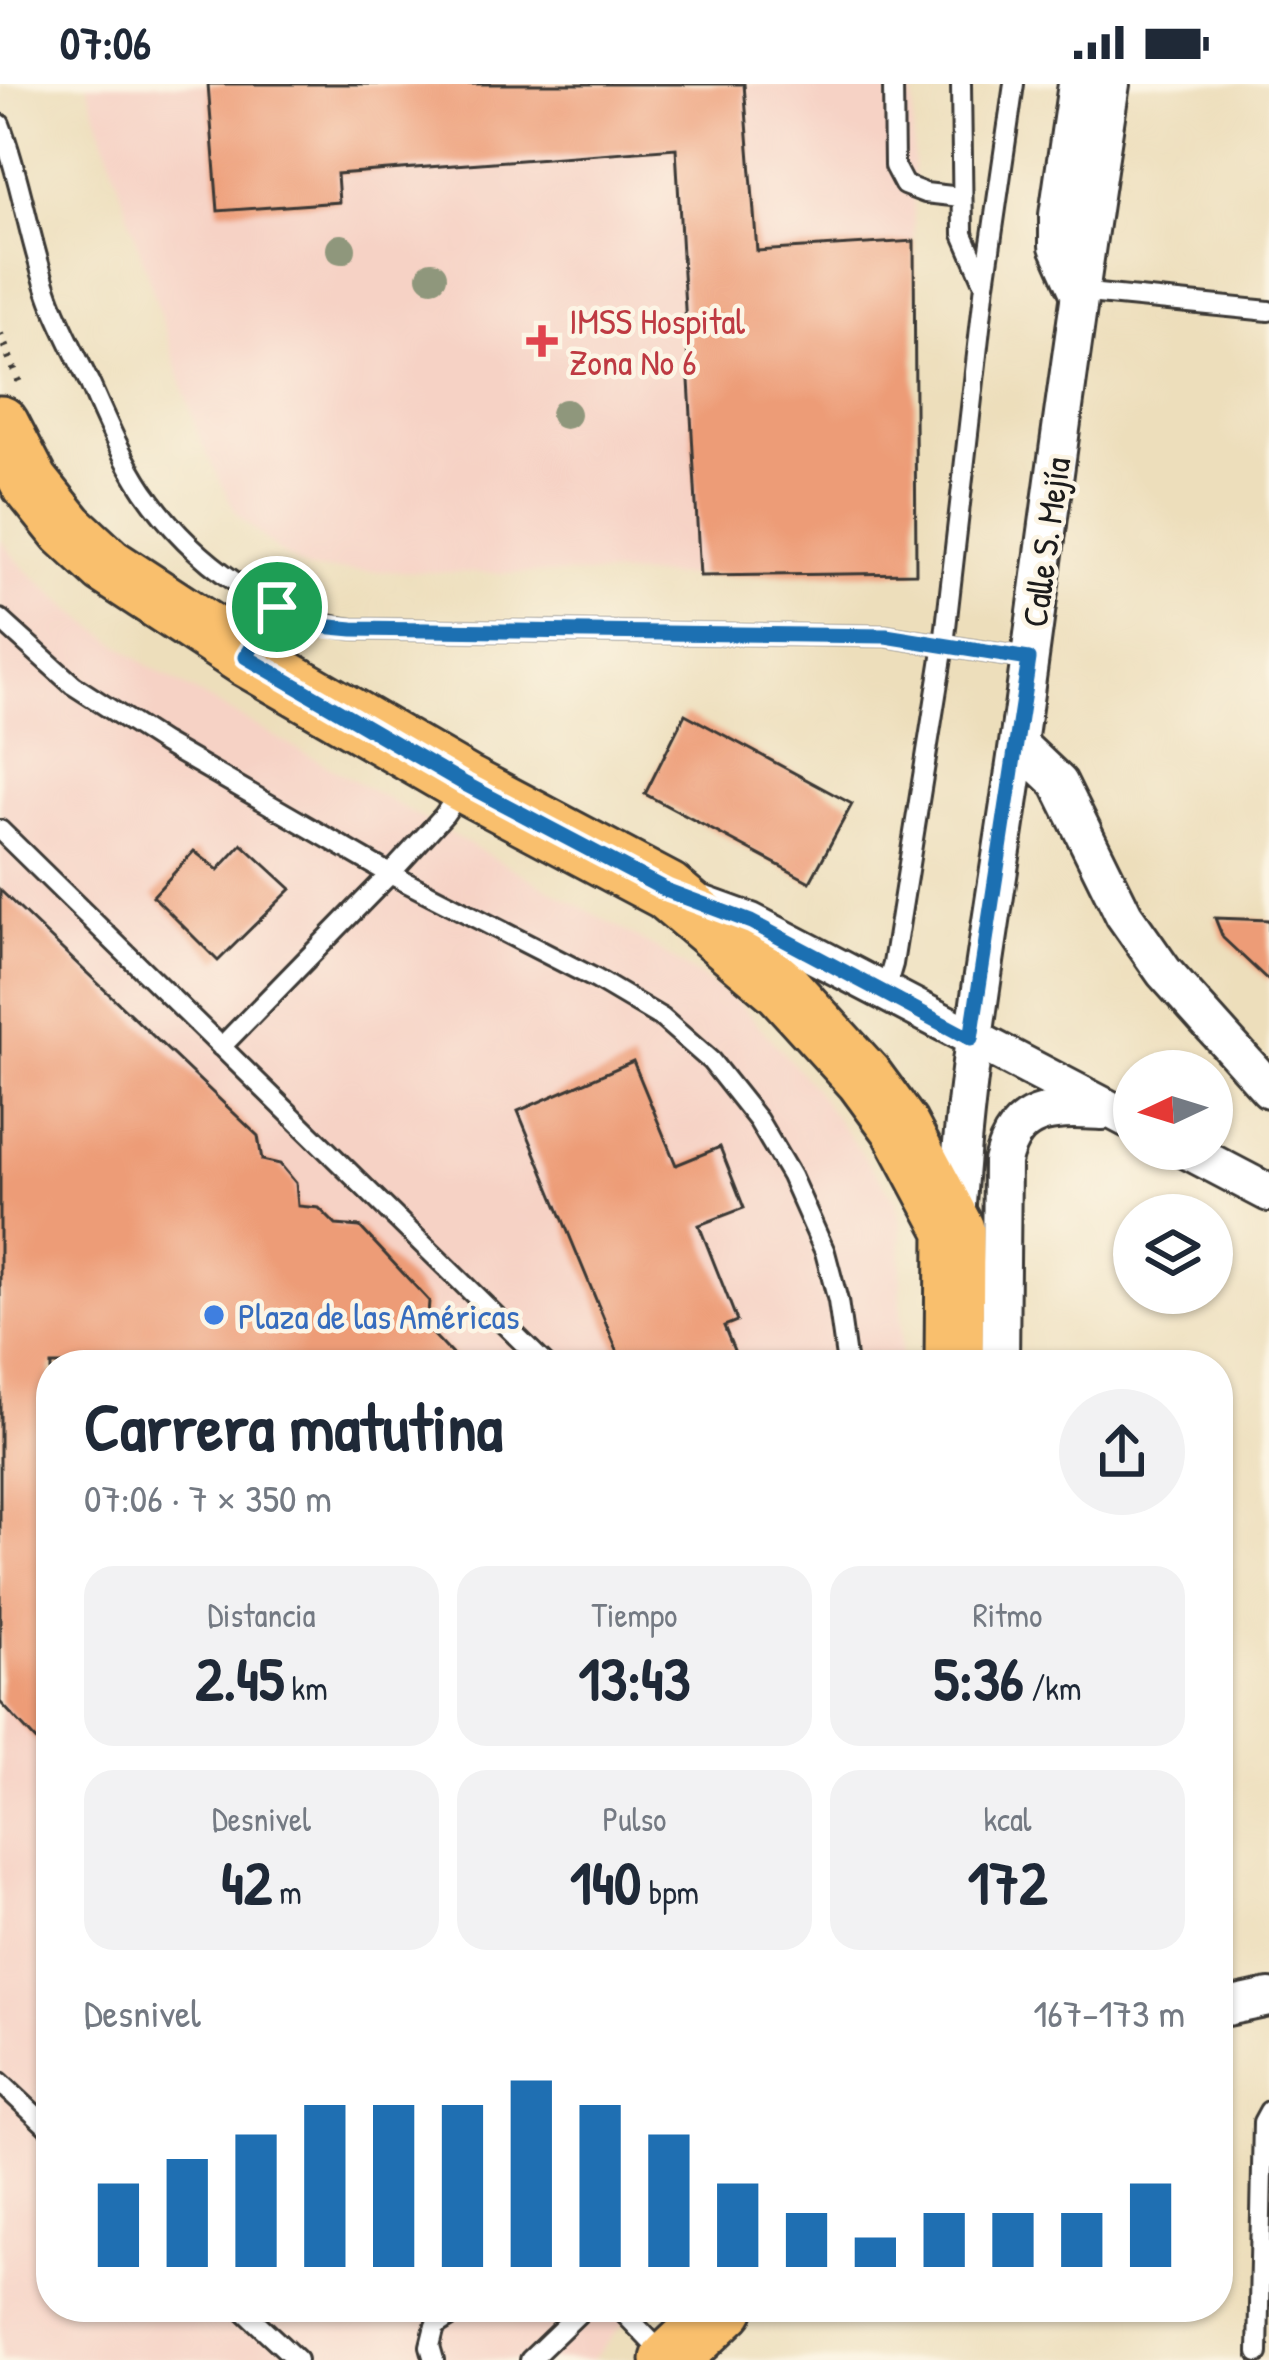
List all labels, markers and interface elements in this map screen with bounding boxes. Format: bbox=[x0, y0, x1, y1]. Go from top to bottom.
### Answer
text: 07:06 bbox=[60, 12, 151, 73]
place label: IMSS Hospital Zona No 6 bbox=[569, 296, 745, 386]
marker: IMSS Hospital Zona No 6 bbox=[526, 325, 558, 357]
street label: Calle S. Mejía bbox=[1009, 454, 1081, 630]
pin bbox=[226, 556, 328, 658]
icon: arrive bbox=[244, 574, 310, 640]
north arrow bbox=[1113, 1050, 1233, 1170]
map controls bbox=[1113, 1050, 1233, 1314]
button: layers bbox=[1113, 1194, 1233, 1314]
place label: Plaza de las Américas bbox=[238, 1291, 520, 1340]
marker: Plaza de las Américas bbox=[201, 1302, 227, 1328]
text: Carrera matutina bbox=[84, 1381, 503, 1471]
button: share bbox=[1059, 1389, 1185, 1515]
text: 07:06 · 7 × 350 m bbox=[84, 1471, 332, 1524]
text: Distancia bbox=[207, 1593, 316, 1637]
text: Tiempo bbox=[592, 1593, 677, 1637]
text: Ritmo bbox=[973, 1593, 1042, 1637]
text: 2.45 bbox=[195, 1637, 284, 1719]
text: 13:43 bbox=[579, 1637, 690, 1719]
text: 5:36 bbox=[934, 1637, 1024, 1719]
text: km bbox=[284, 1666, 328, 1710]
text: /km bbox=[1024, 1666, 1081, 1710]
text: Desnivel bbox=[212, 1797, 311, 1841]
text: Pulso bbox=[603, 1797, 666, 1841]
text: kcal bbox=[983, 1797, 1032, 1841]
text: 42 bbox=[221, 1841, 272, 1923]
text: 140 bbox=[570, 1841, 641, 1923]
text: 172 bbox=[968, 1841, 1047, 1923]
text: m bbox=[272, 1870, 302, 1914]
text: bpm bbox=[641, 1870, 699, 1914]
text: Desnivel bbox=[84, 1986, 201, 2039]
text: 167–173 m bbox=[1033, 1986, 1185, 2039]

